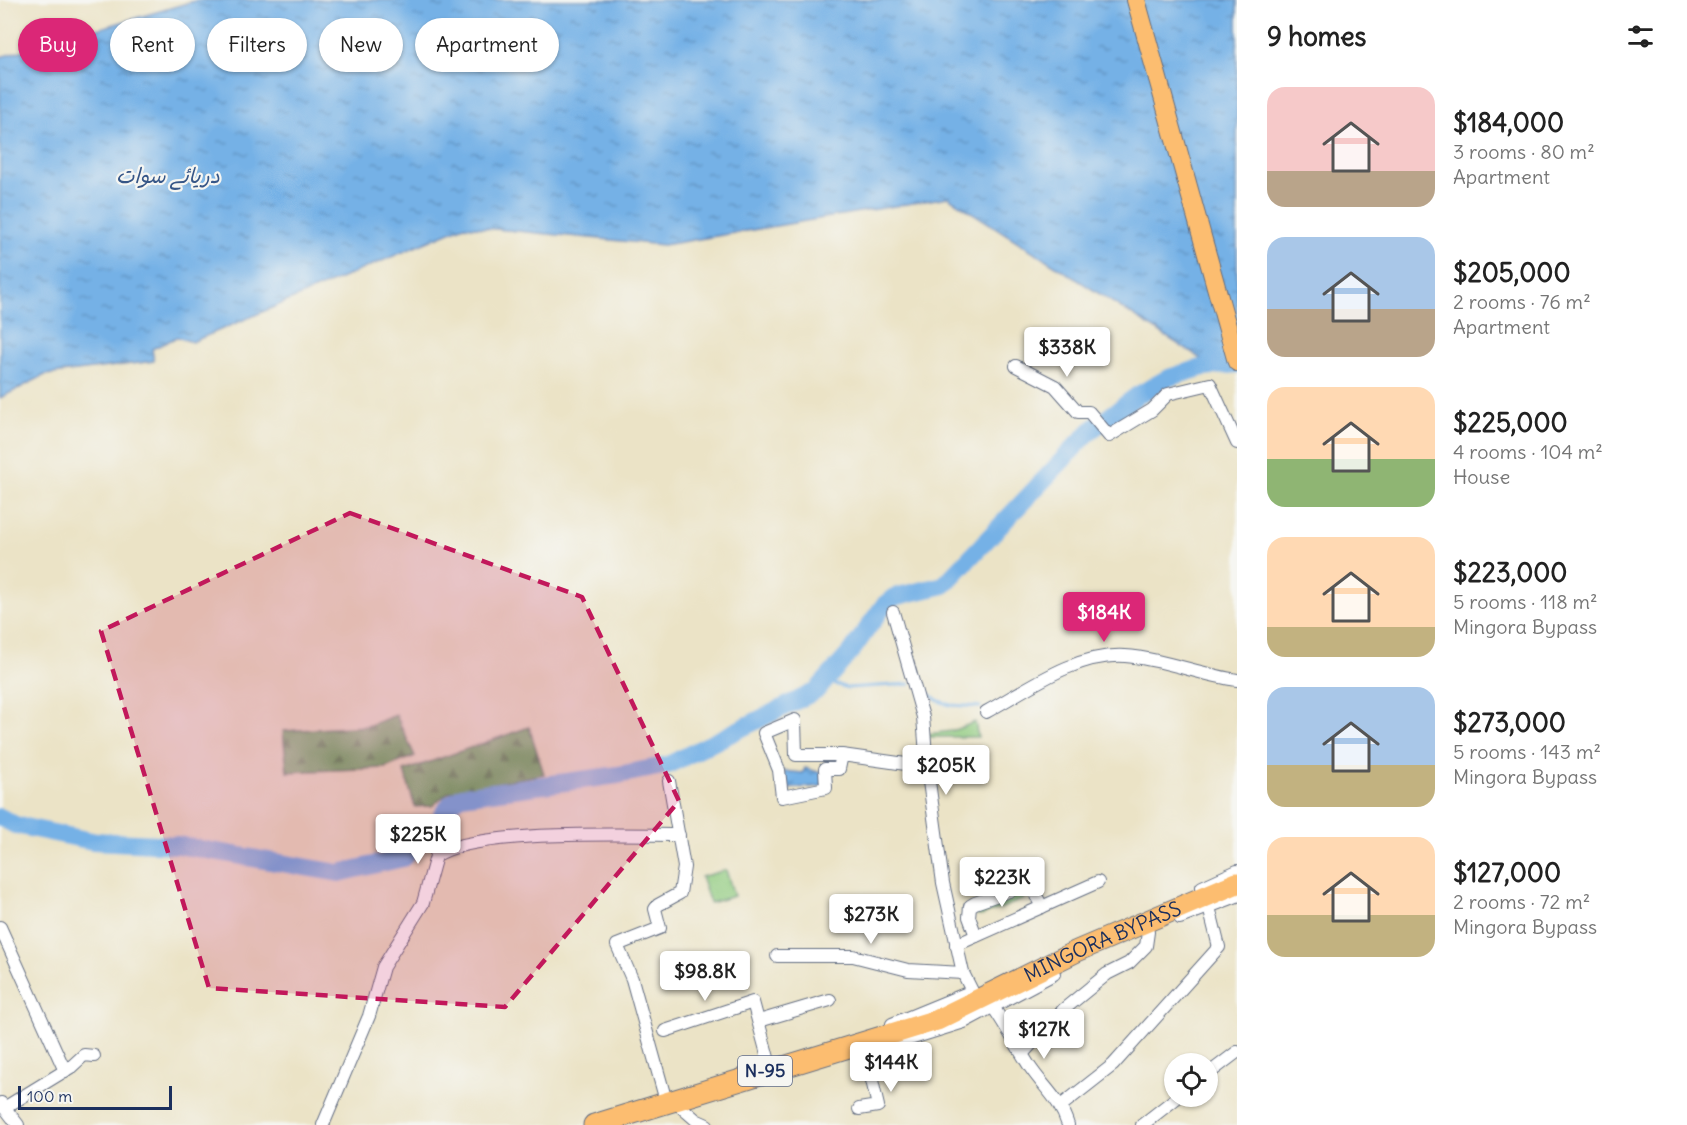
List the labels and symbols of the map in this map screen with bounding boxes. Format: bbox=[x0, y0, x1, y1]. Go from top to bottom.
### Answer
water label: دریائے سوات bbox=[116, 162, 220, 190]
pin: $338K bbox=[1025, 327, 1109, 378]
pin: $184K bbox=[1062, 592, 1146, 643]
pin: $205K bbox=[904, 745, 988, 796]
pin: $225K bbox=[376, 814, 460, 865]
pin: $223K bbox=[960, 857, 1044, 908]
pin: $273K bbox=[829, 894, 913, 945]
street label: MINGORA BYPASS bbox=[1020, 895, 1185, 987]
pin: $98.8K bbox=[656, 951, 754, 1002]
pin: $127K bbox=[1002, 1009, 1086, 1060]
pin: $144K bbox=[849, 1042, 933, 1093]
road number: N-95 bbox=[738, 1056, 792, 1086]
scale bar bbox=[18, 1083, 172, 1110]

